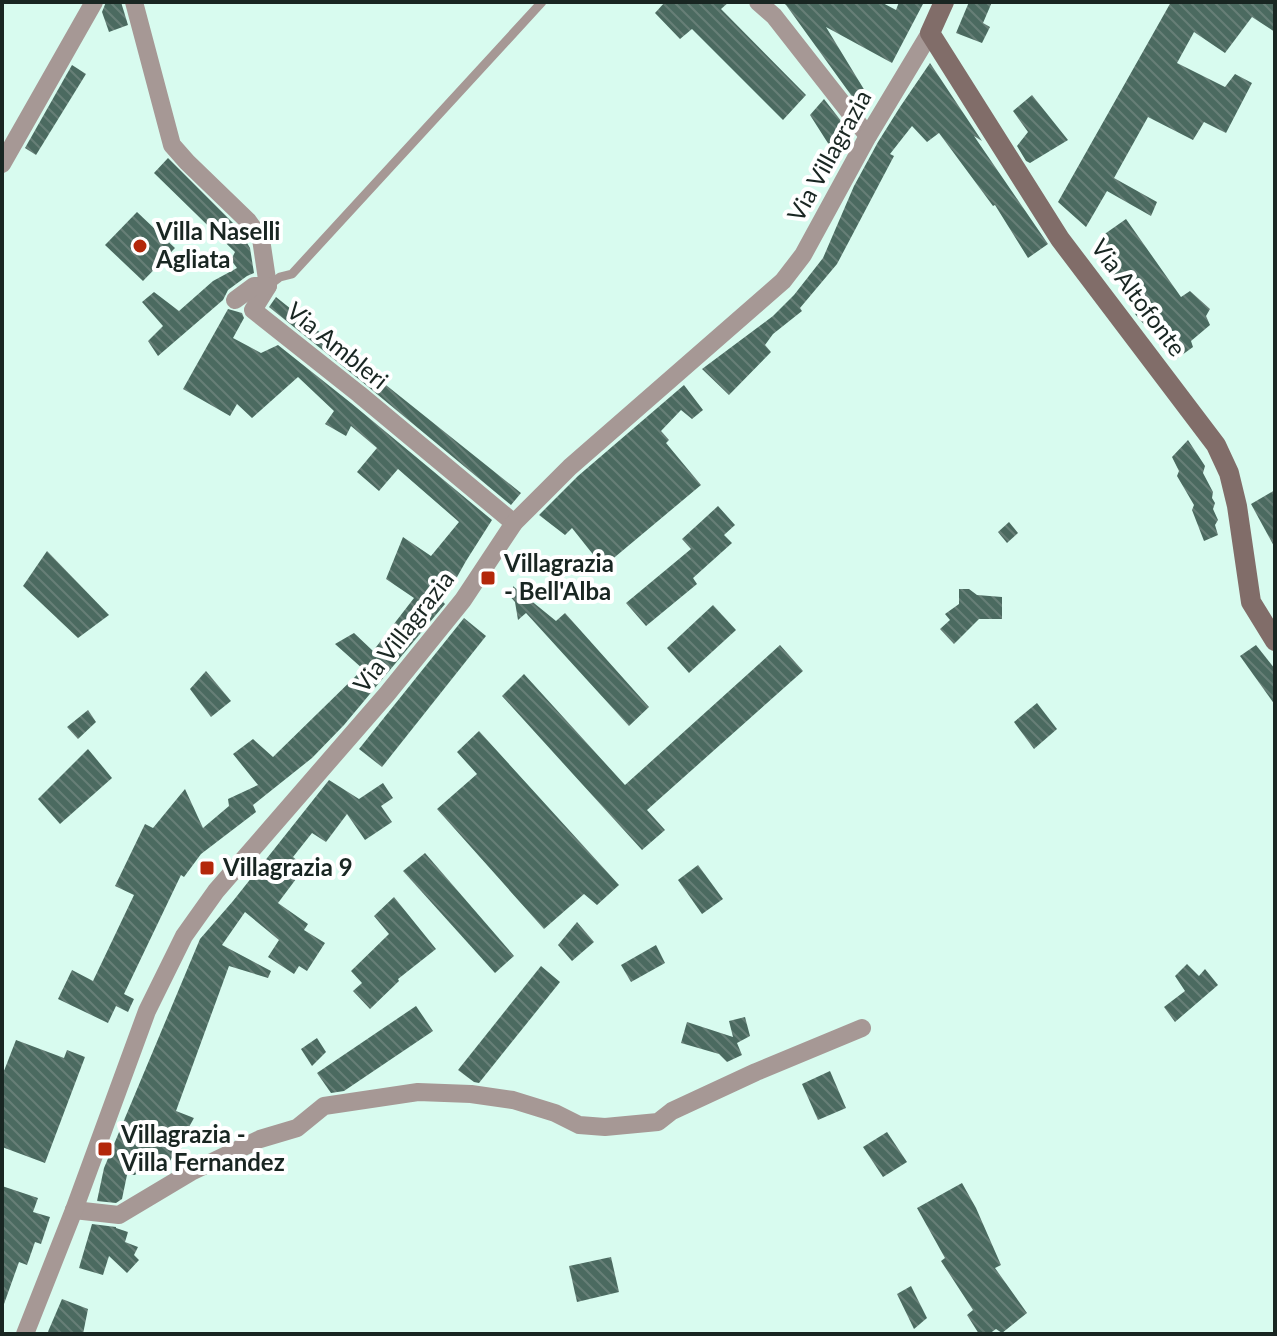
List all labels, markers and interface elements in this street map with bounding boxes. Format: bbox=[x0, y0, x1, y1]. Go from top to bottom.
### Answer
street label: Via Villagrazia bbox=[781, 84, 877, 226]
place label: Villa Naselli Agliata bbox=[155, 216, 280, 273]
street label: Via Altofonte bbox=[1086, 233, 1193, 361]
marker: Villa Naselli Agliata bbox=[131, 237, 149, 255]
street label: Via Ambleri bbox=[282, 295, 394, 394]
place label: Villagrazia - Bell'Alba bbox=[503, 548, 614, 605]
street label: Via Villagrazia bbox=[346, 565, 459, 698]
marker: Villagrazia - Bell'Alba bbox=[479, 569, 497, 587]
place label: Villagrazia 9 bbox=[222, 852, 353, 881]
marker: Villagrazia 9 bbox=[198, 859, 216, 877]
place label: Villagrazia - Villa Fernandez bbox=[120, 1119, 285, 1176]
marker: Villagrazia - Villa Fernandez bbox=[96, 1140, 114, 1158]

